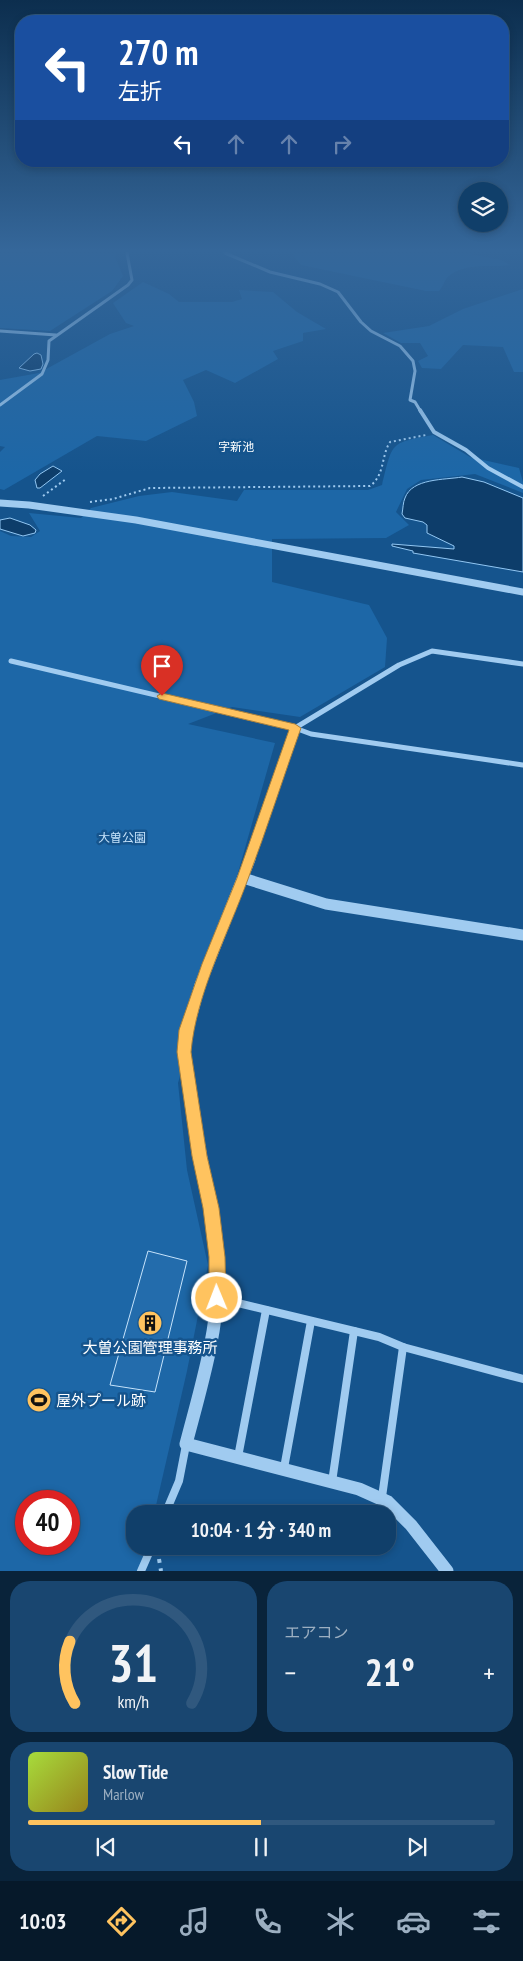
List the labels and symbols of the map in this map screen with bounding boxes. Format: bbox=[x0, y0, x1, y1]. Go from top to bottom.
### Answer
district label: 字新池 bbox=[218, 439, 254, 454]
pin bbox=[141, 645, 183, 696]
park label: 大曽公園 bbox=[98, 830, 146, 845]
position arrow bbox=[190, 1271, 242, 1323]
building icon: 大曽公園管理事務所 bbox=[137, 1310, 163, 1336]
place label: 大曽公園管理事務所 bbox=[82, 1338, 218, 1357]
sports icon: 屋外プール跡 bbox=[26, 1387, 52, 1413]
place label: 屋外プール跡 bbox=[56, 1391, 146, 1410]
speed limit sign: 40 bbox=[15, 1490, 80, 1555]

